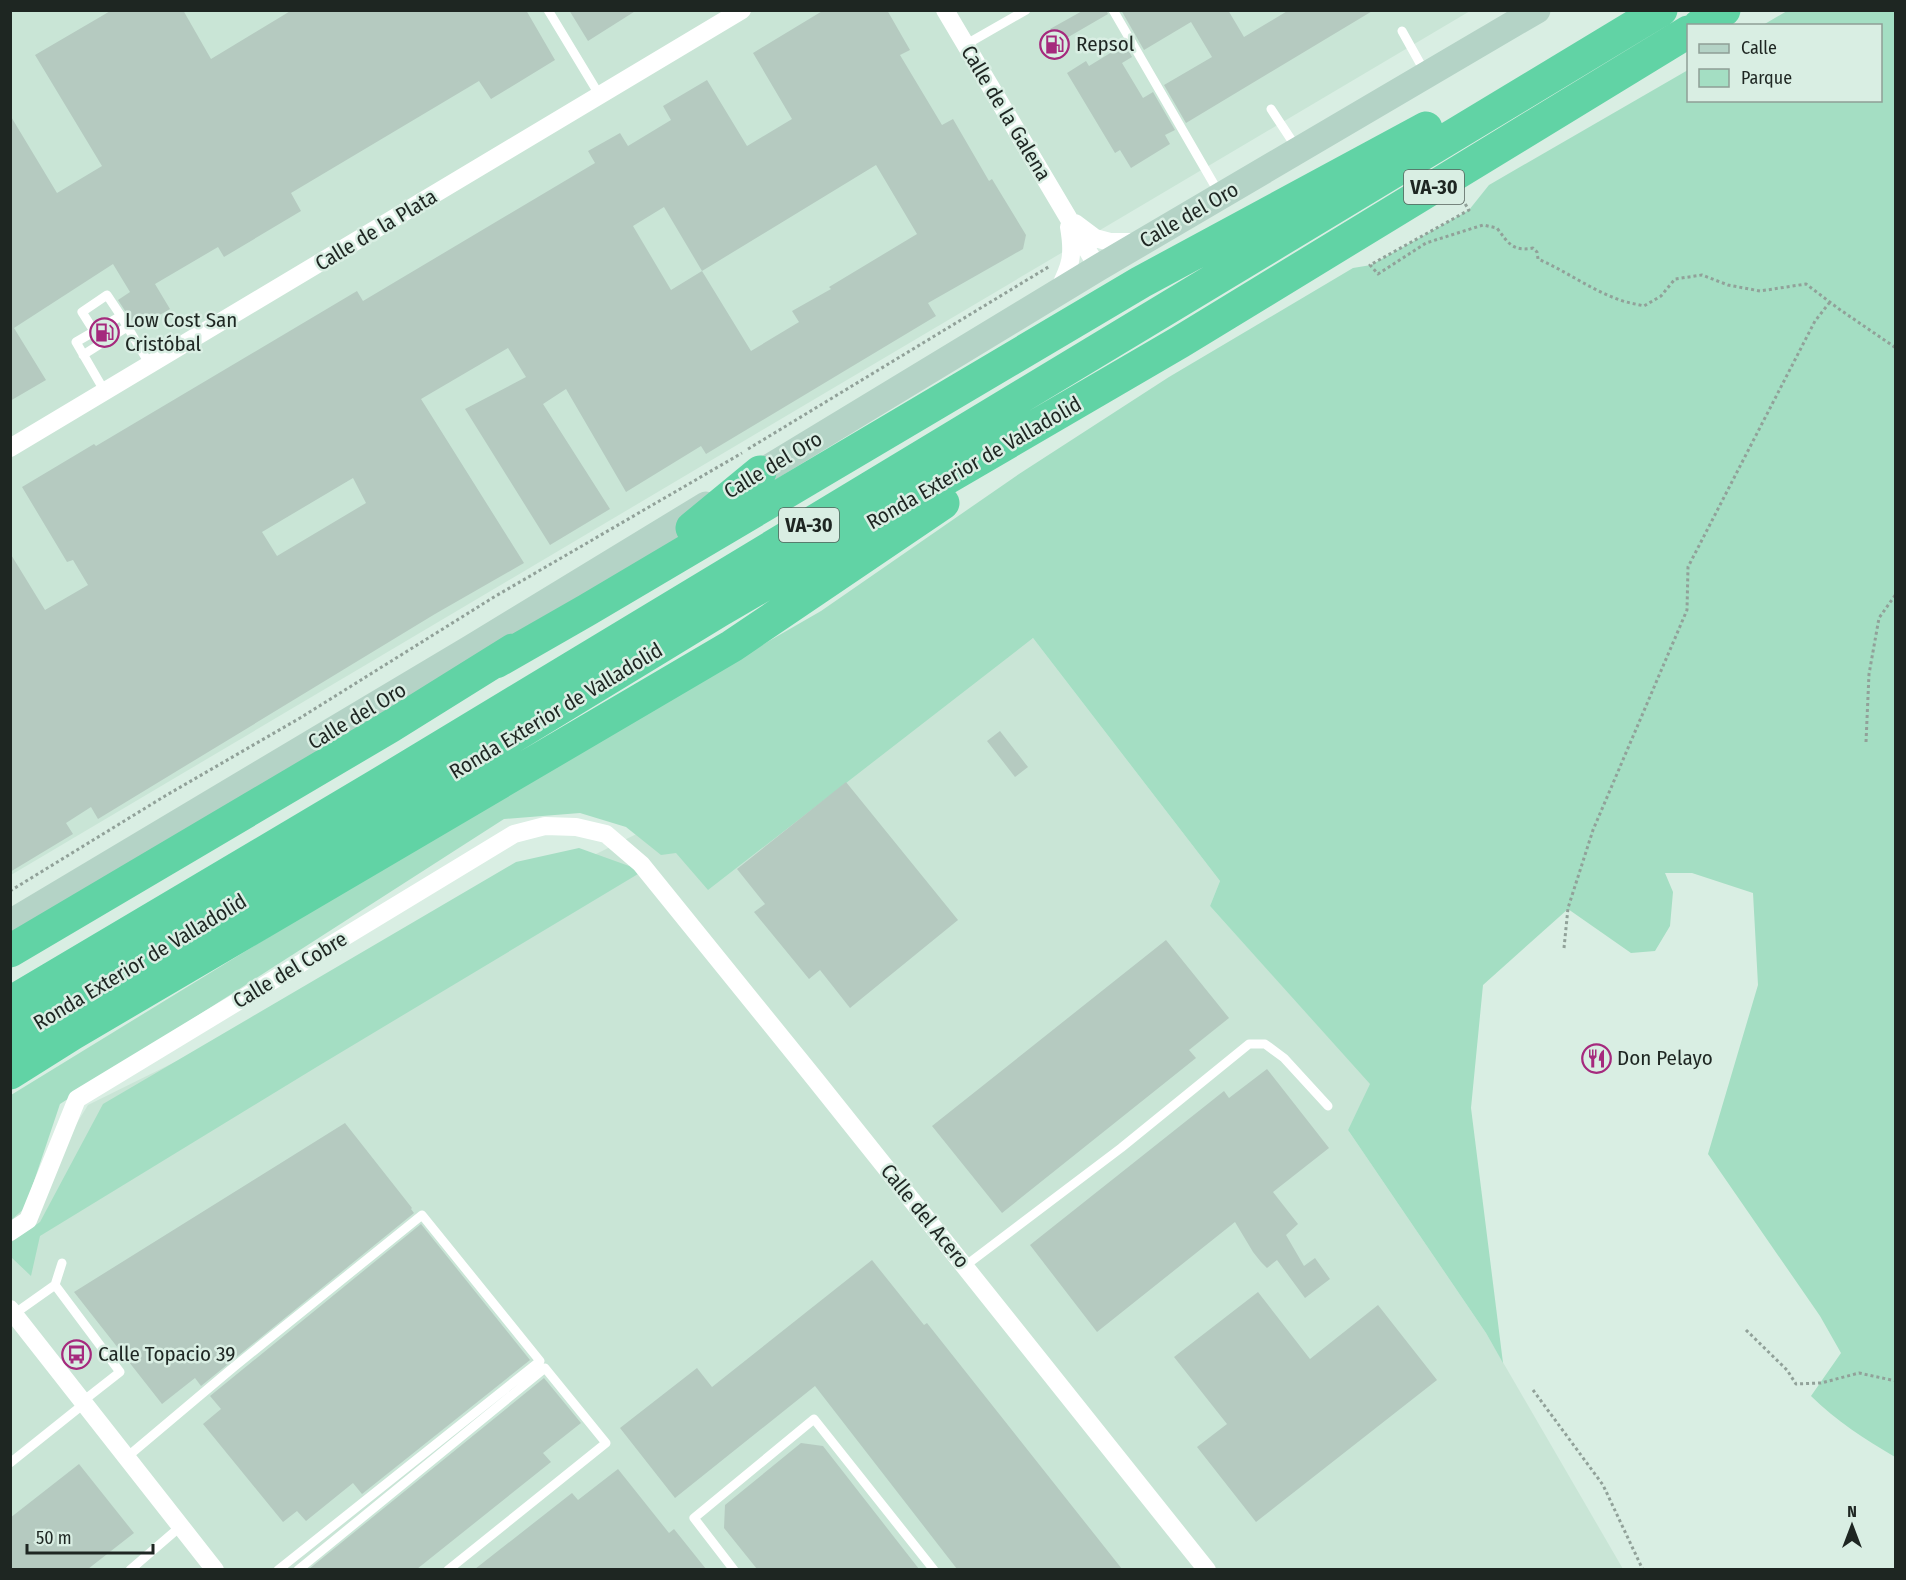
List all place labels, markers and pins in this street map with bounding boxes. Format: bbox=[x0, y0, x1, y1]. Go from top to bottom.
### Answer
fuel station icon: Repsol bbox=[1039, 28, 1071, 60]
place label: Repsol bbox=[1076, 31, 1135, 57]
place label: Low Cost San Cristóbal bbox=[125, 307, 237, 357]
fuel station icon: Low Cost San Cristóbal bbox=[88, 316, 120, 348]
restaurant icon: Don Pelayo bbox=[1580, 1042, 1612, 1074]
place label: Don Pelayo bbox=[1617, 1045, 1713, 1071]
bus stop icon: Calle Topacio 39 bbox=[61, 1338, 93, 1370]
place label: Calle Topacio 39 bbox=[98, 1341, 235, 1367]

